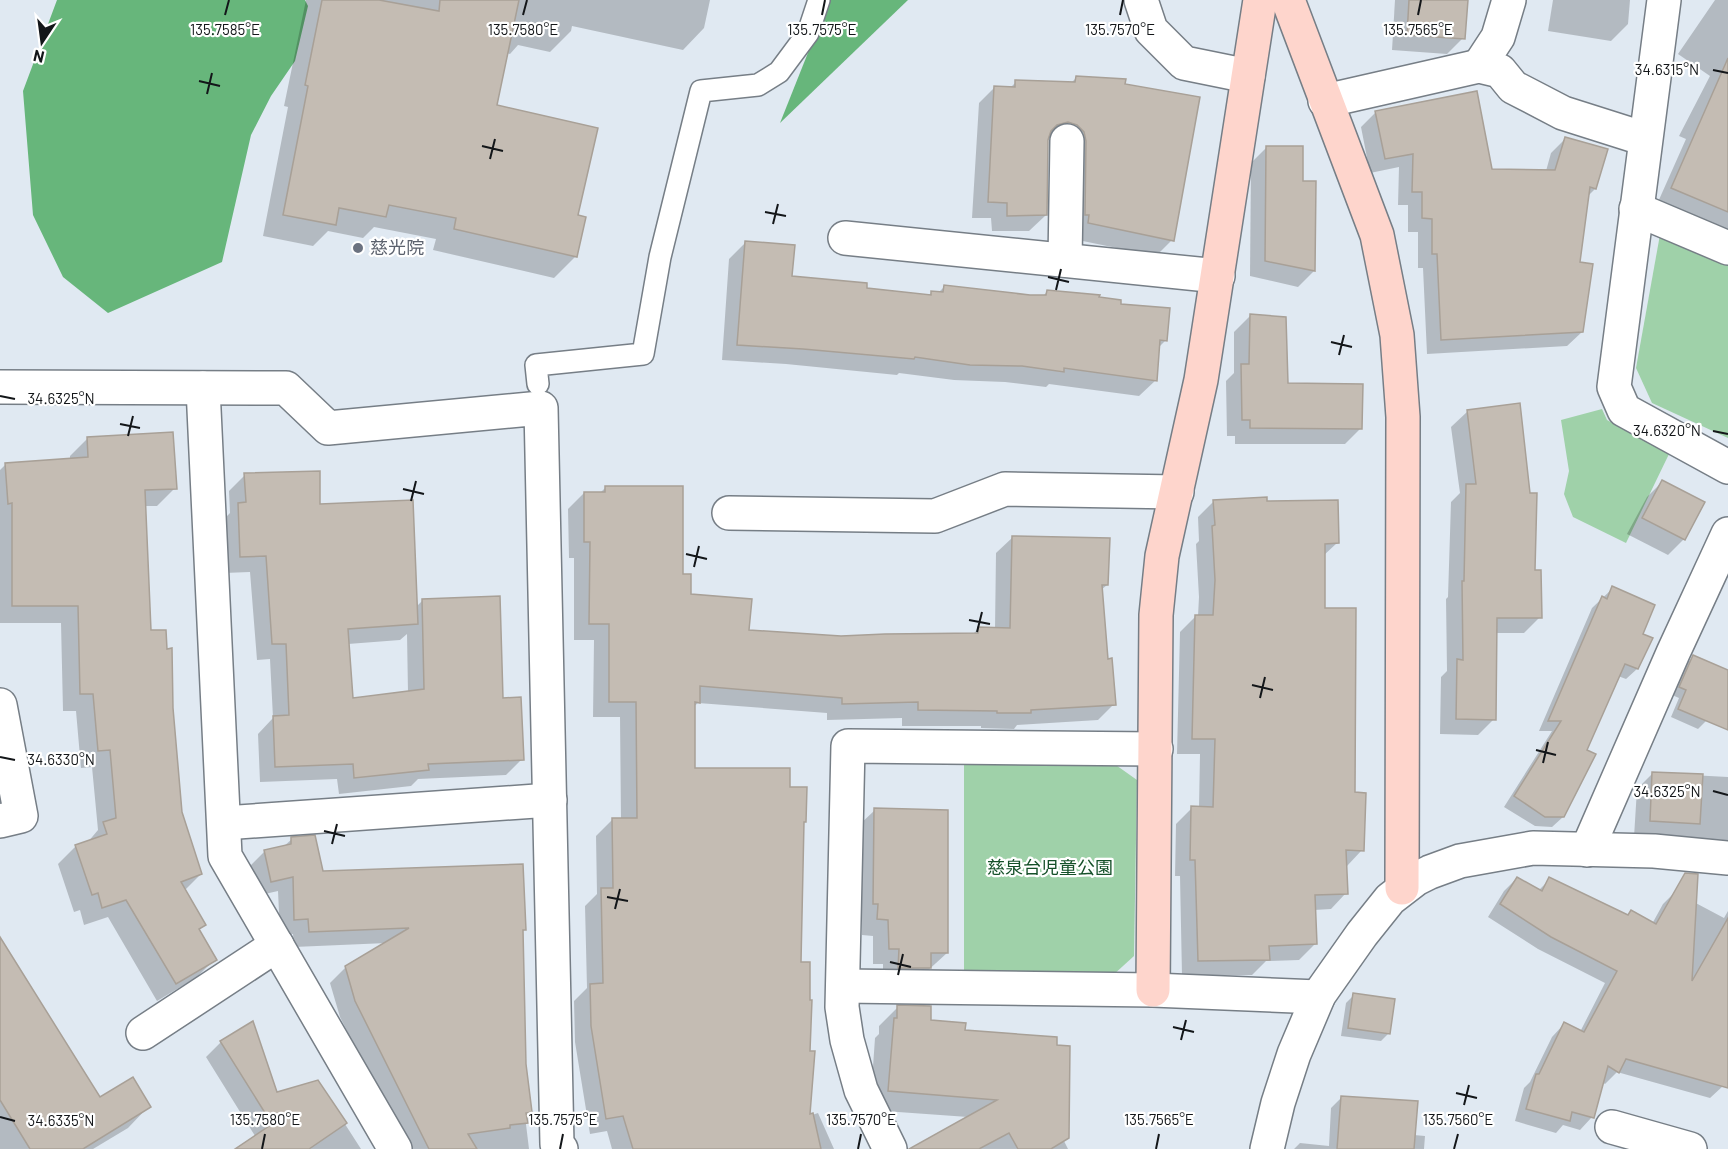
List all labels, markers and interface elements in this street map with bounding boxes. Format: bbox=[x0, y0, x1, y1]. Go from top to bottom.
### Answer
north arrow bbox=[12, 12, 72, 72]
text: 135.7585°E bbox=[190, 20, 260, 38]
text: 135.7580°E bbox=[488, 20, 558, 38]
text: 135.7575°E bbox=[787, 20, 857, 38]
text: 135.7570°E bbox=[1085, 20, 1155, 38]
text: 135.7565°E bbox=[1383, 20, 1453, 38]
text: N bbox=[31, 47, 46, 68]
text: 34.6315°N bbox=[1635, 60, 1699, 78]
place label: 慈光院 bbox=[370, 236, 424, 258]
marker: 慈光院 bbox=[351, 241, 365, 255]
text: 34.6325°N bbox=[27, 389, 95, 407]
text: 34.6320°N bbox=[1633, 421, 1701, 439]
text: 34.6330°N bbox=[27, 750, 95, 768]
text: 34.6325°N bbox=[1633, 782, 1701, 800]
park label: 慈泉台児童公園 bbox=[987, 856, 1113, 878]
text: 135.7580°E bbox=[230, 1110, 300, 1128]
text: 135.7575°E bbox=[528, 1110, 598, 1128]
text: 135.7570°E bbox=[826, 1110, 896, 1128]
text: 135.7565°E bbox=[1124, 1110, 1194, 1128]
text: 135.7560°E bbox=[1423, 1110, 1493, 1128]
text: 34.6335°N bbox=[28, 1111, 94, 1129]

